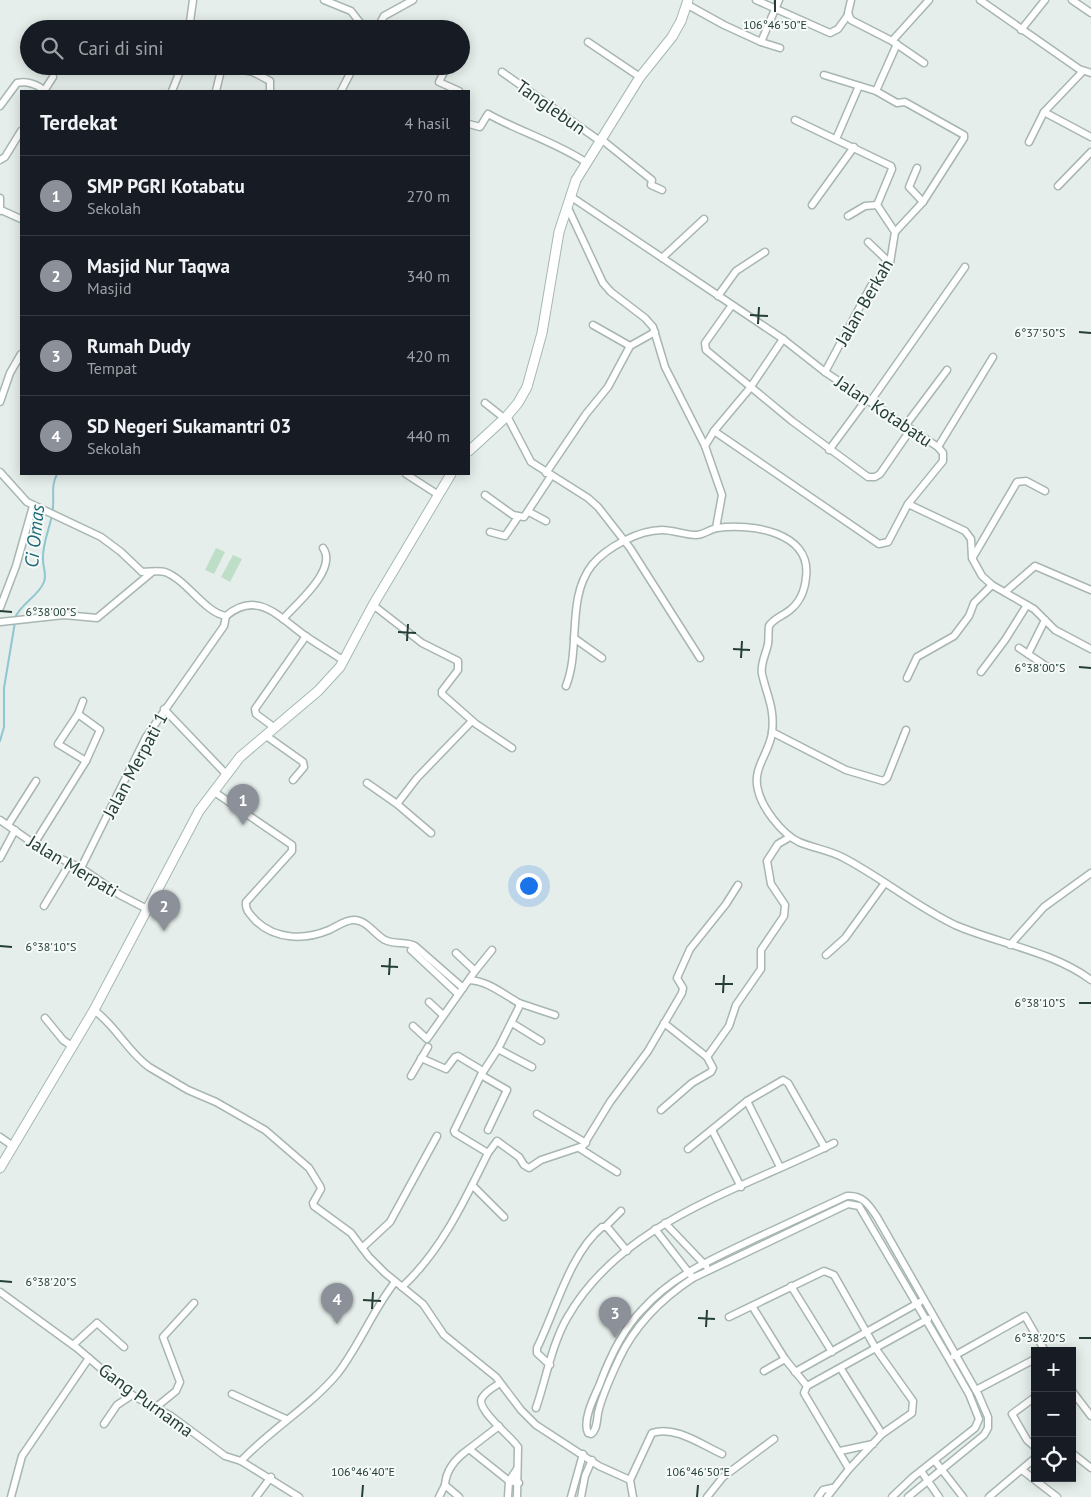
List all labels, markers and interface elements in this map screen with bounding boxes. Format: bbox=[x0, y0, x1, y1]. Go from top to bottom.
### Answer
text: 106°46'50"E bbox=[743, 17, 807, 32]
search box bbox=[20, 20, 470, 75]
icon: search bbox=[38, 34, 66, 62]
text: Cari di sini bbox=[78, 36, 164, 60]
street label: Tanglebun bbox=[512, 75, 590, 139]
text: Terdekat bbox=[40, 109, 117, 136]
text: 4 hasil bbox=[405, 113, 450, 133]
text: SMP PGRI Kotabatu bbox=[87, 174, 245, 198]
text: 1 bbox=[51, 186, 61, 206]
text: 270 m bbox=[407, 186, 450, 206]
text: Sekolah bbox=[87, 198, 141, 218]
text: Masjid Nur Taqwa bbox=[87, 254, 230, 278]
street label: Jalan Berkah bbox=[829, 255, 898, 350]
text: 2 bbox=[51, 266, 61, 286]
text: 340 m bbox=[407, 266, 450, 286]
text: Masjid bbox=[87, 278, 132, 298]
text: 6°37'50"S bbox=[1015, 325, 1065, 340]
text: Rumah Dudy bbox=[87, 334, 190, 358]
text: 3 bbox=[51, 346, 61, 366]
text: 420 m bbox=[407, 346, 450, 366]
text: Tempat bbox=[87, 358, 137, 378]
street label: Jalan Kotabatu bbox=[830, 370, 937, 452]
text: SD Negeri Sukamantri 03 bbox=[87, 414, 291, 438]
text: 4 bbox=[51, 426, 61, 446]
text: 440 m bbox=[407, 426, 450, 446]
text: Sekolah bbox=[87, 438, 141, 458]
water label: Ci Omas bbox=[19, 503, 49, 569]
text: 6°38'00"S bbox=[26, 604, 76, 619]
text: 6°38'00"S bbox=[1015, 660, 1065, 675]
street label: Jalan Merpati 1 bbox=[97, 708, 173, 823]
pin: 1 bbox=[227, 784, 259, 825]
street label: Jalan Merpati bbox=[22, 829, 123, 902]
your location bbox=[516, 873, 542, 899]
pin: 2 bbox=[148, 890, 180, 931]
text: 6°38'10"S bbox=[26, 939, 76, 954]
text: 6°38'10"S bbox=[1015, 995, 1065, 1010]
text: 6°38'20"S bbox=[26, 1274, 76, 1289]
pin: 4 bbox=[321, 1283, 353, 1324]
pin: 3 bbox=[599, 1297, 631, 1338]
text: 6°38'20"S bbox=[1015, 1330, 1065, 1345]
map controls bbox=[1031, 1347, 1076, 1482]
button: + bbox=[1031, 1347, 1076, 1392]
street label: Gang Purnama bbox=[94, 1358, 198, 1442]
button: − bbox=[1031, 1392, 1076, 1437]
button: locate bbox=[1031, 1437, 1076, 1482]
text: 106°46'40"E bbox=[331, 1464, 395, 1479]
text: 106°46'50"E bbox=[666, 1464, 730, 1479]

